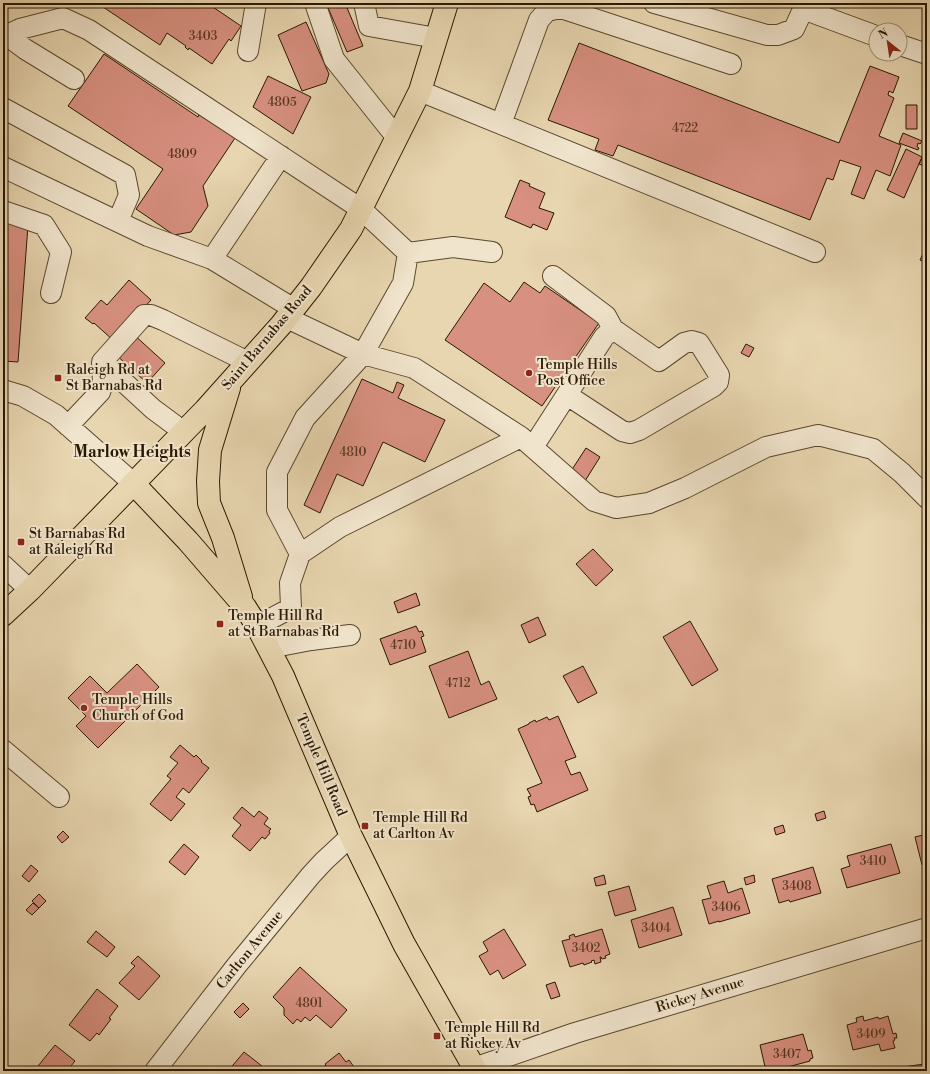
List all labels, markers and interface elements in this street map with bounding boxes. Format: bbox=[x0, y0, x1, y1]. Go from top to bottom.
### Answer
north arrow bbox=[868, 22, 908, 62]
text: N bbox=[876, 26, 891, 42]
house number: 3403 bbox=[189, 29, 218, 44]
house number: 4805 bbox=[267, 95, 297, 110]
house number: 4722 bbox=[672, 121, 698, 136]
house number: 4809 bbox=[167, 147, 197, 162]
street label: Saint Barnabas Road bbox=[218, 282, 316, 394]
place label: Temple Hills Post Office bbox=[537, 356, 617, 390]
place label: Raleigh Rd at St Barnabas Rd bbox=[66, 361, 162, 395]
marker: Temple Hills Post Office bbox=[524, 368, 534, 378]
marker: Raleigh Rd at St Barnabas Rd bbox=[53, 373, 63, 383]
district label: Marlow Heights bbox=[73, 442, 191, 462]
house number: 4810 bbox=[339, 445, 367, 460]
place label: St Barnabas Rd at Raleigh Rd bbox=[29, 525, 125, 559]
marker: St Barnabas Rd at Raleigh Rd bbox=[16, 537, 26, 547]
place label: Temple Hill Rd at St Barnabas Rd bbox=[228, 607, 339, 641]
marker: Temple Hill Rd at St Barnabas Rd bbox=[215, 619, 225, 629]
house number: 4710 bbox=[390, 638, 416, 653]
house number: 4712 bbox=[445, 676, 471, 691]
place label: Temple Hills Church of God bbox=[92, 691, 184, 725]
marker: Temple Hills Church of God bbox=[79, 703, 89, 713]
street label: Temple Hill Road bbox=[291, 711, 351, 819]
place label: Temple Hill Rd at Carlton Av bbox=[373, 809, 468, 843]
marker: Temple Hill Rd at Carlton Av bbox=[360, 821, 370, 831]
house number: 3410 bbox=[860, 854, 886, 869]
house number: 3408 bbox=[782, 879, 812, 894]
house number: 3406 bbox=[711, 900, 741, 915]
street label: Carlton Avenue bbox=[213, 907, 287, 993]
house number: 3404 bbox=[641, 921, 671, 936]
house number: 3402 bbox=[572, 941, 600, 956]
street label: Rickey Avenue bbox=[654, 973, 746, 1017]
house number: 4801 bbox=[295, 996, 323, 1011]
place label: Temple Hill Rd at Rickey Av bbox=[445, 1019, 540, 1053]
house number: 3409 bbox=[856, 1027, 886, 1042]
marker: Temple Hill Rd at Rickey Av bbox=[432, 1031, 442, 1041]
house number: 3407 bbox=[773, 1047, 801, 1062]

